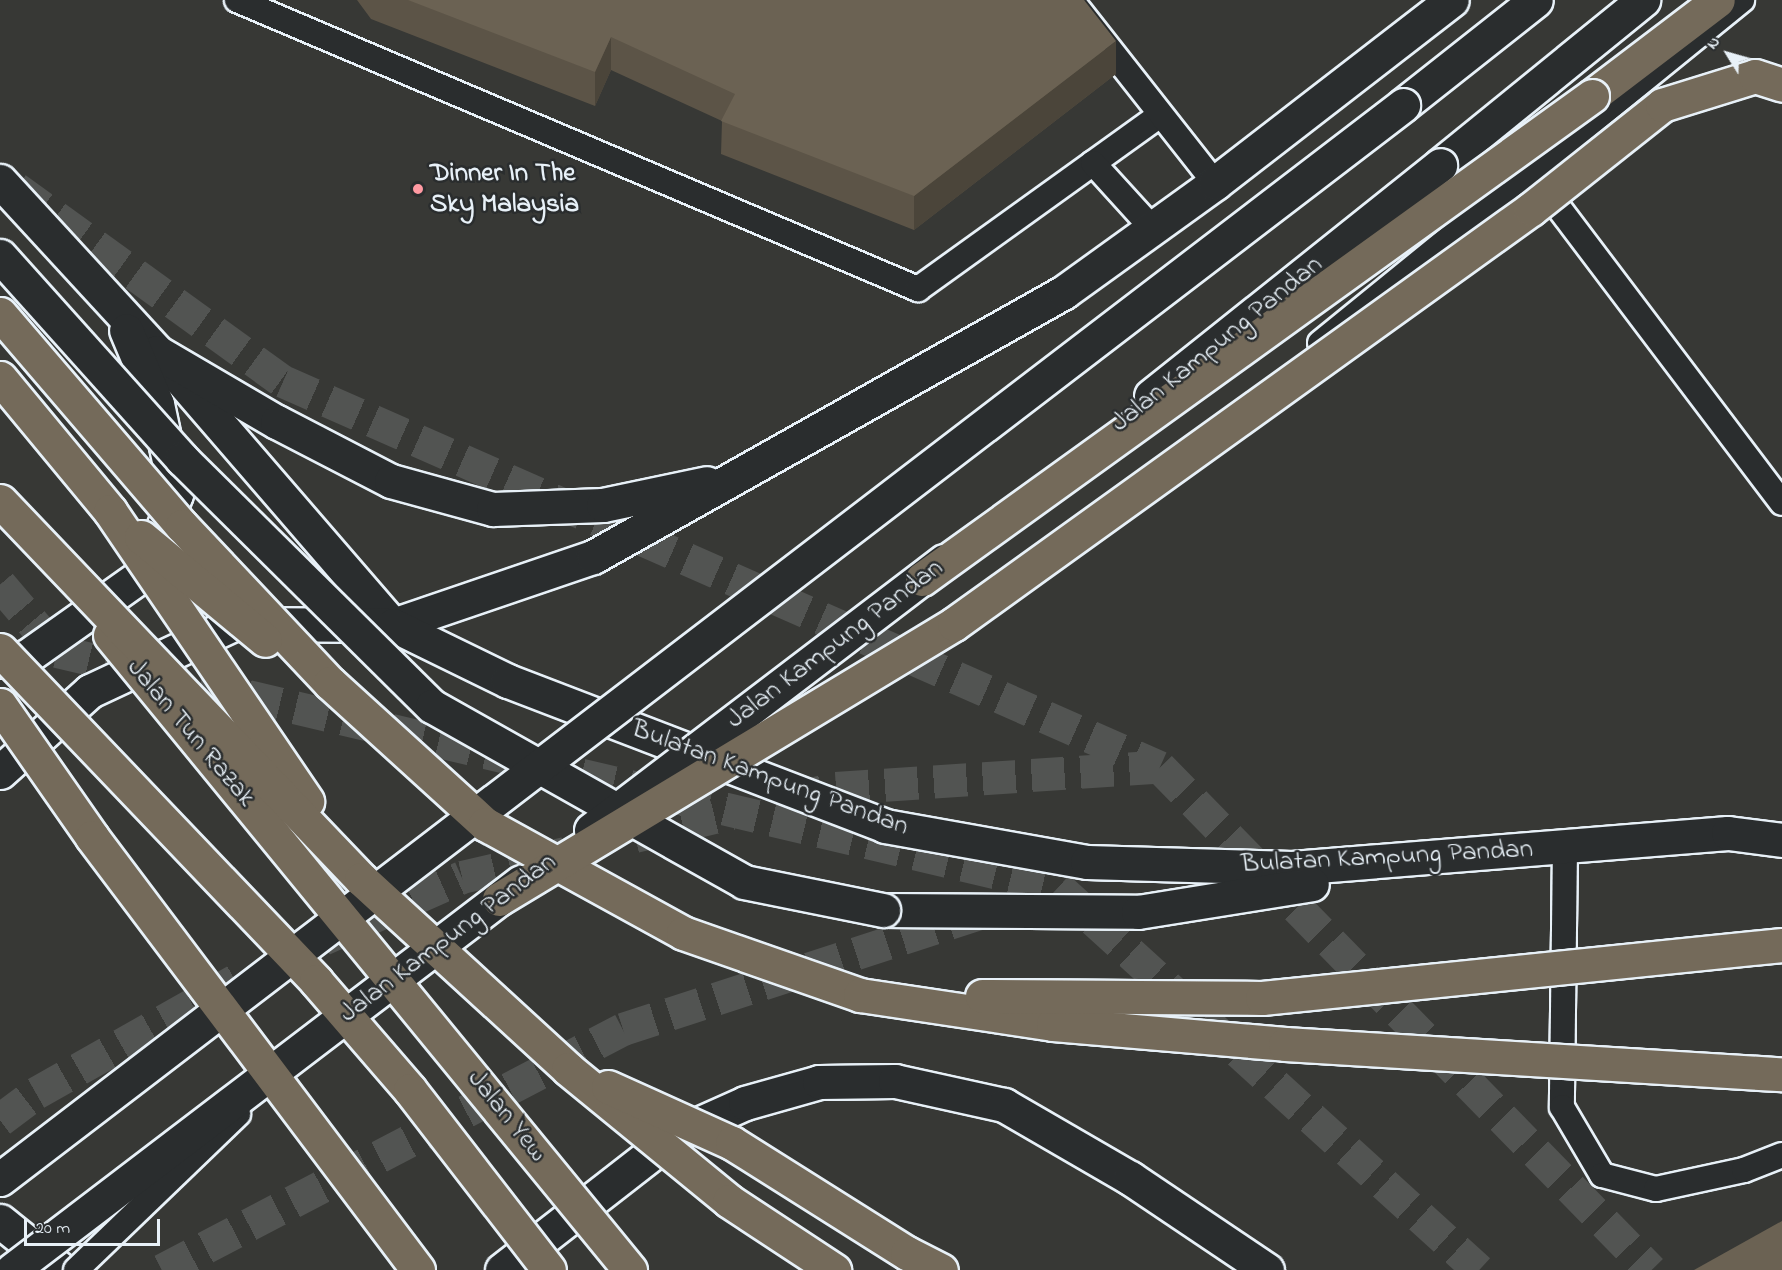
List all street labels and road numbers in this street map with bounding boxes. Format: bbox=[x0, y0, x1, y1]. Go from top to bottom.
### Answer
street label: Jalan Kampung Pandan bbox=[1105, 249, 1329, 439]
street label: Jalan Kampung Pandan bbox=[720, 552, 950, 736]
street label: Jalan Tun Razak bbox=[120, 652, 262, 814]
street label: Bulatan Kampung Pandan bbox=[627, 713, 913, 843]
street label: Bulatan Kampung Pandan bbox=[1240, 833, 1534, 881]
street label: Jalan Kampung Pandan bbox=[333, 846, 563, 1030]
street label: Jalan Yew bbox=[460, 1063, 554, 1169]

